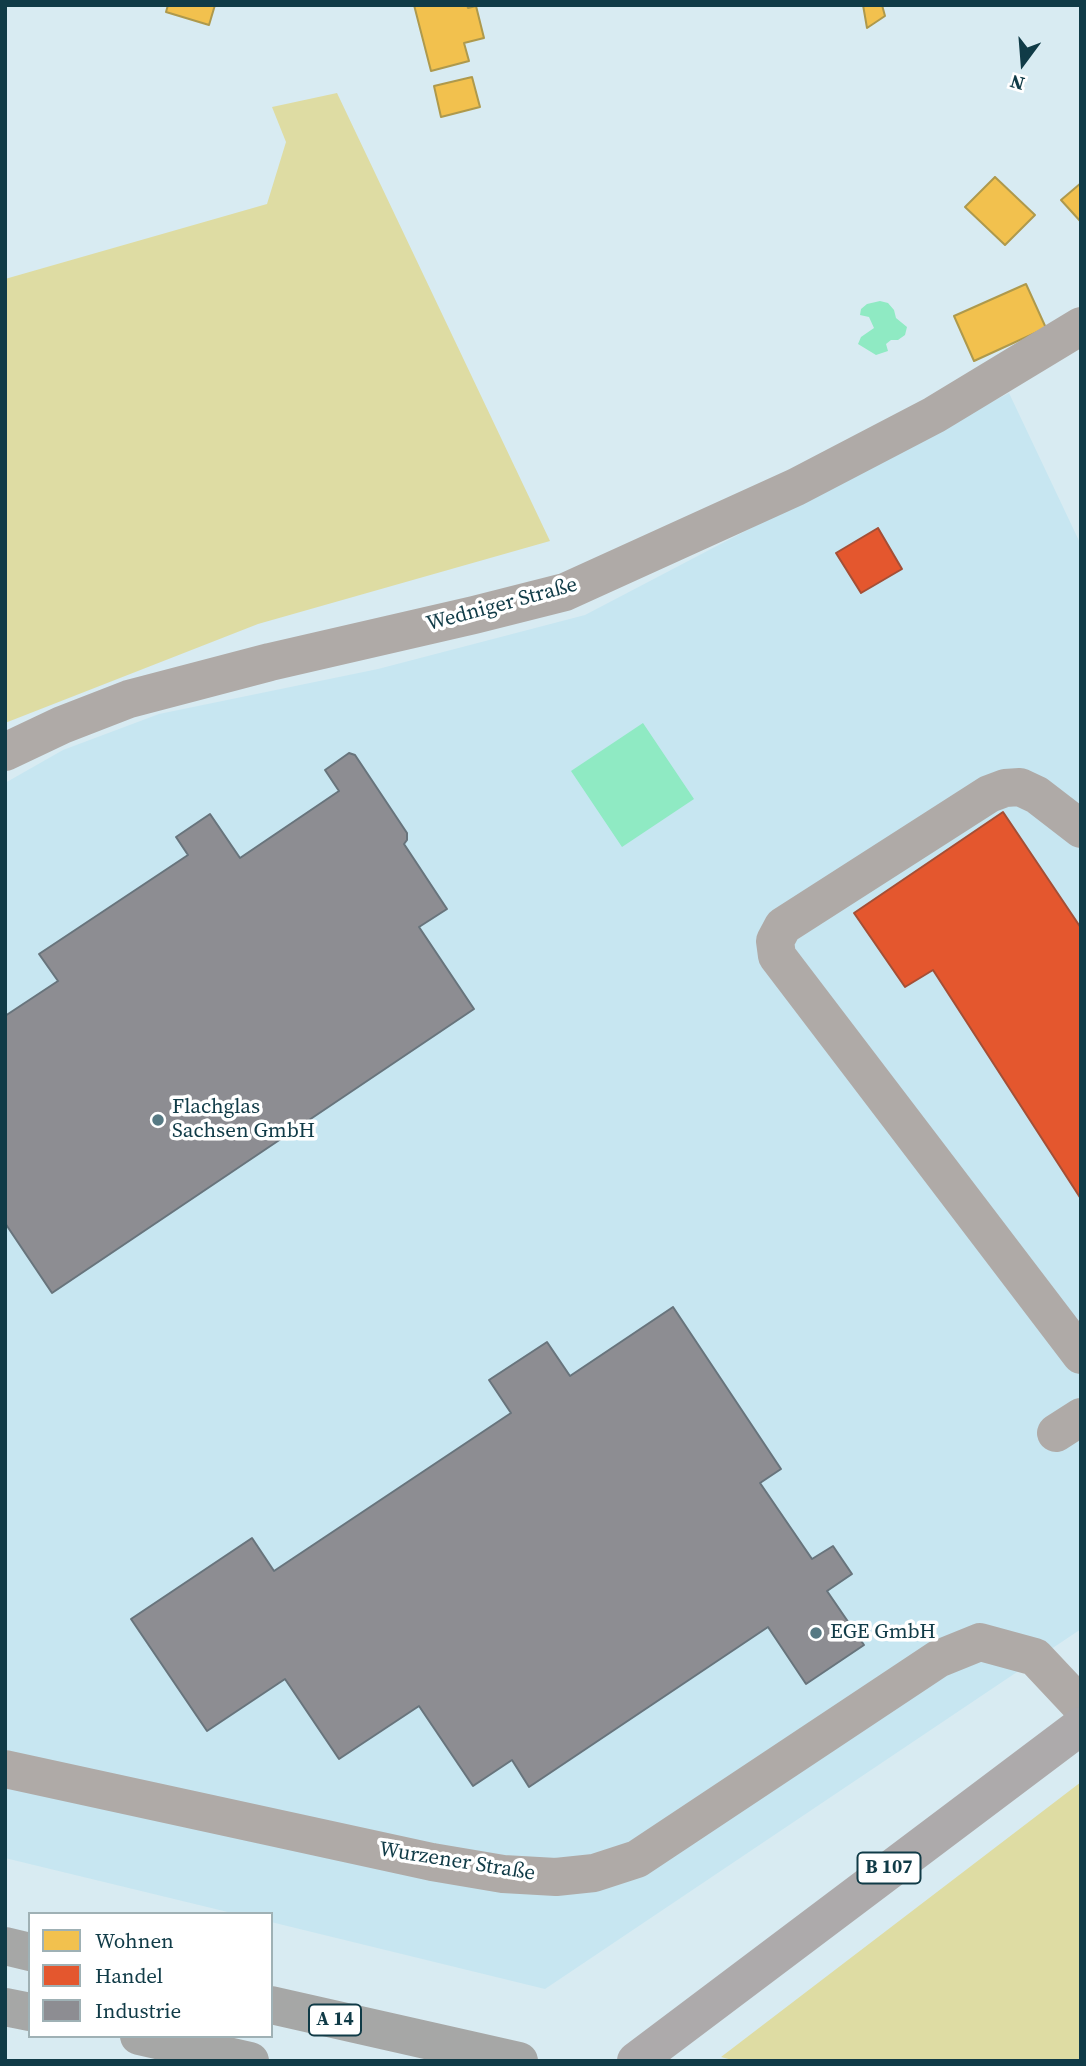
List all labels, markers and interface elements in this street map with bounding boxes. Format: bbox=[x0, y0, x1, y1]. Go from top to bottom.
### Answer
north arrow bbox=[988, 28, 1058, 98]
text: N bbox=[1007, 69, 1027, 98]
street label: Wedniger Straße bbox=[424, 573, 580, 637]
place label: Flachglas Sachsen GmbH bbox=[172, 1095, 315, 1145]
marker: Flachglas Sachsen GmbH bbox=[150, 1112, 166, 1128]
place label: EGE GmbH bbox=[830, 1620, 936, 1646]
marker: EGE GmbH bbox=[808, 1625, 824, 1641]
street label: Wurzener Straße bbox=[377, 1837, 537, 1887]
road number: B 107 bbox=[858, 1852, 920, 1884]
legend bbox=[28, 1912, 273, 2038]
text: Wohnen bbox=[95, 1926, 174, 1955]
text: Handel bbox=[95, 1961, 163, 1990]
text: Industrie bbox=[95, 1996, 181, 2025]
road number: A 14 bbox=[309, 2004, 361, 2036]

